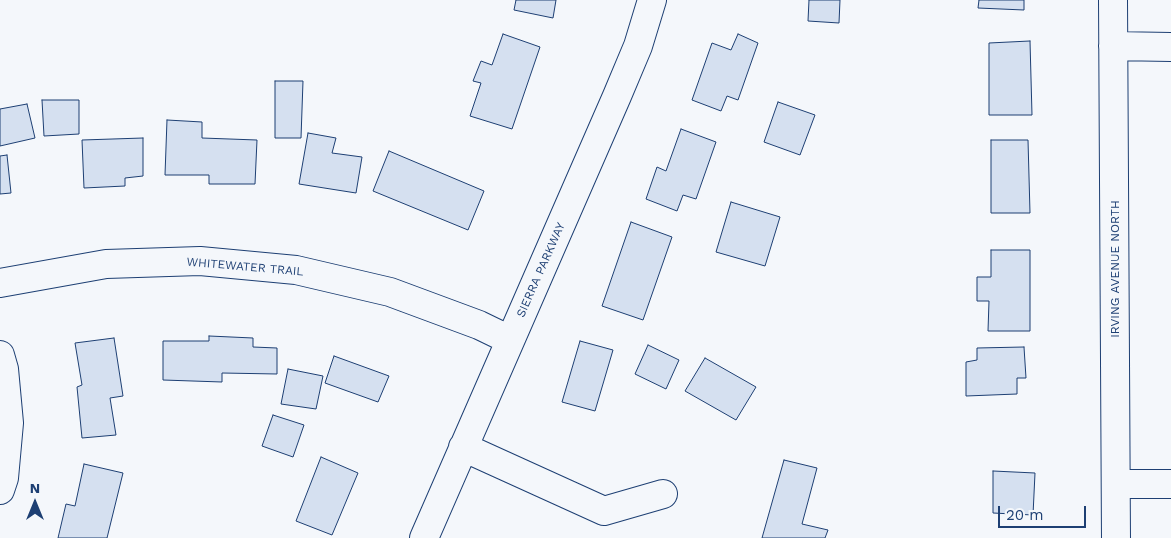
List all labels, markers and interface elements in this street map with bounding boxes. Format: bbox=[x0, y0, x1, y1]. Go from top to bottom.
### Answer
street label: IRVING AVENUE NORTH bbox=[1108, 200, 1122, 338]
street label: SIERRA PARKWAY bbox=[514, 220, 568, 320]
street label: WHITEWATER TRAIL bbox=[186, 255, 304, 279]
north arrow bbox=[10, 478, 60, 528]
text: N bbox=[30, 480, 40, 496]
scale bar bbox=[1001, 496, 1088, 528]
text: 20 m bbox=[1006, 506, 1044, 524]

